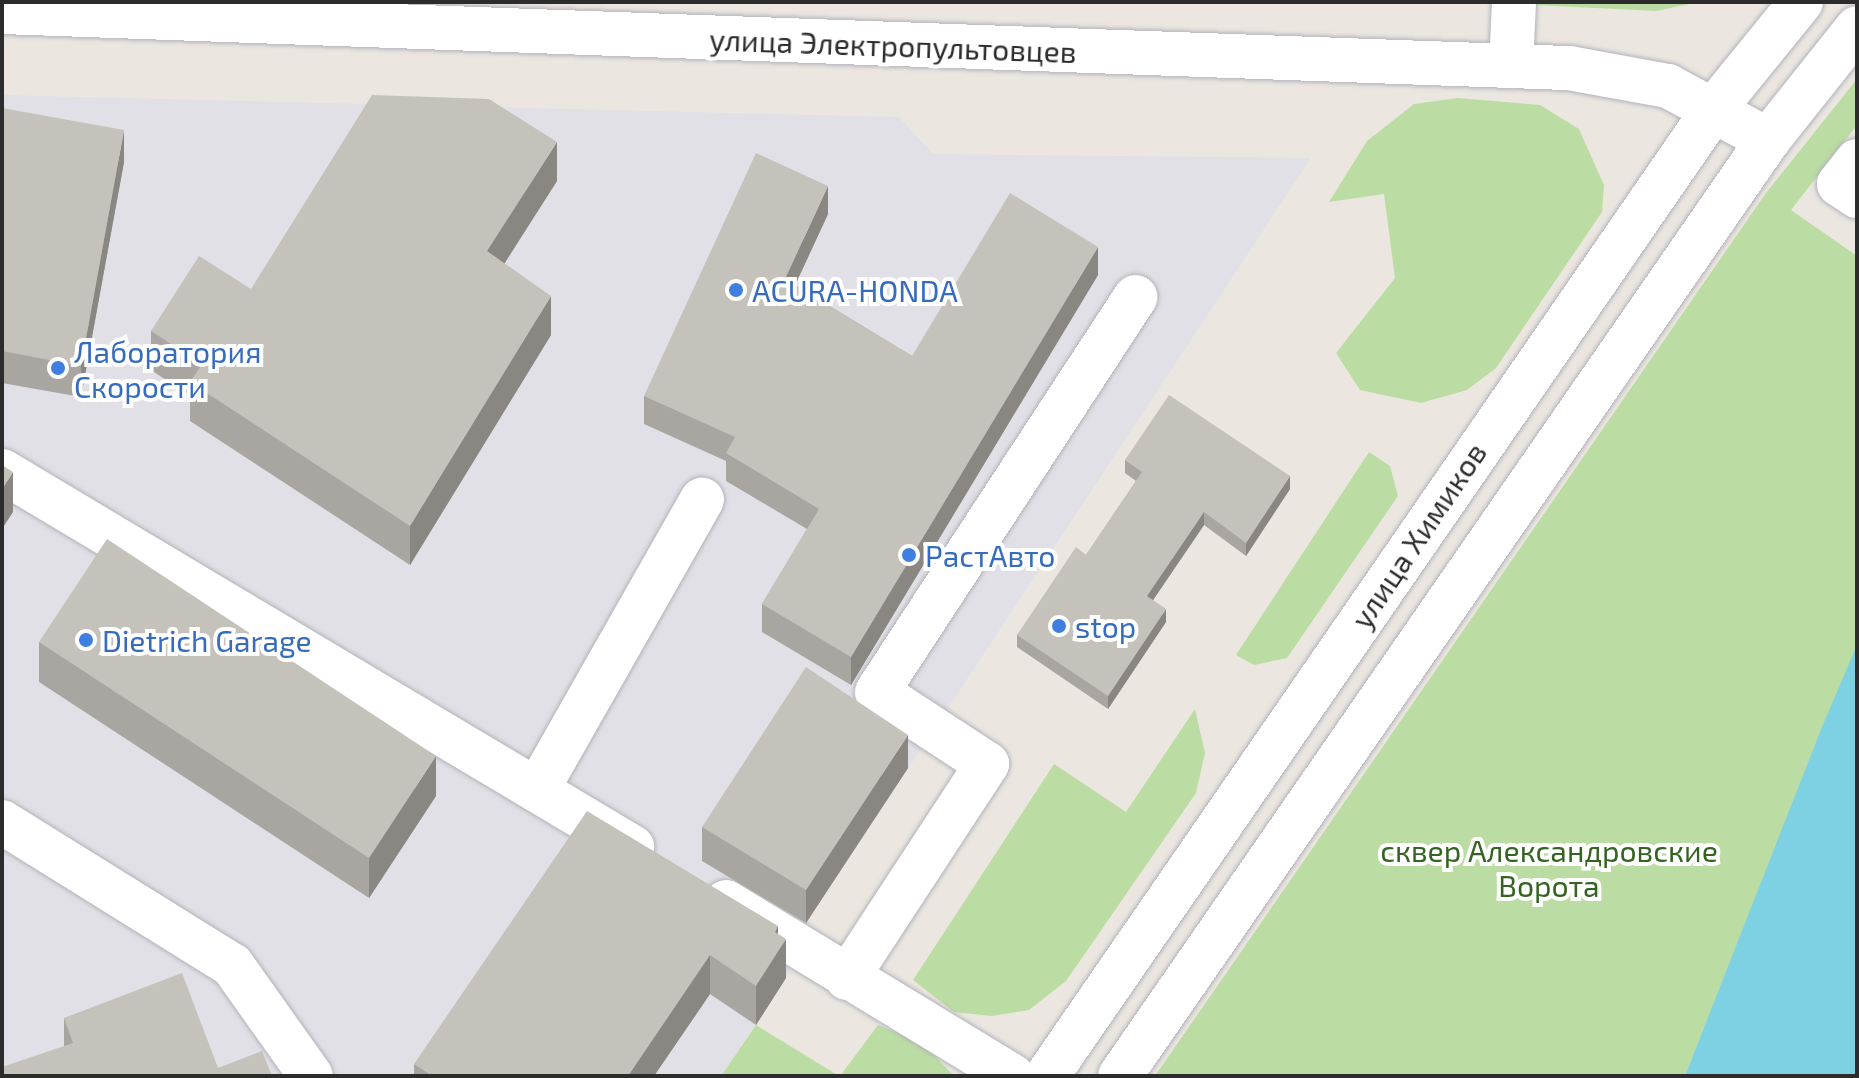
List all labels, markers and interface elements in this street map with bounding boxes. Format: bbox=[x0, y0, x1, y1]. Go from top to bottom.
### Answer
street label: улица Электропультовцев bbox=[709, 21, 1077, 69]
place label: ACURA-HONDA bbox=[752, 272, 958, 308]
marker: ACURA-HONDA bbox=[727, 281, 745, 299]
place label: Лаборатория Скорости bbox=[74, 333, 261, 404]
marker: Лаборатория Скорости bbox=[49, 359, 67, 377]
street label: улица Химиков bbox=[1343, 435, 1493, 635]
place label: РастАвто bbox=[925, 537, 1055, 573]
marker: РастАвто bbox=[900, 546, 918, 564]
place label: stop bbox=[1075, 608, 1136, 644]
marker: stop bbox=[1050, 617, 1068, 635]
place label: Dietrich Garage bbox=[102, 622, 312, 658]
marker: Dietrich Garage bbox=[77, 631, 95, 649]
park label: сквер Александровские Ворота bbox=[1380, 832, 1718, 902]

